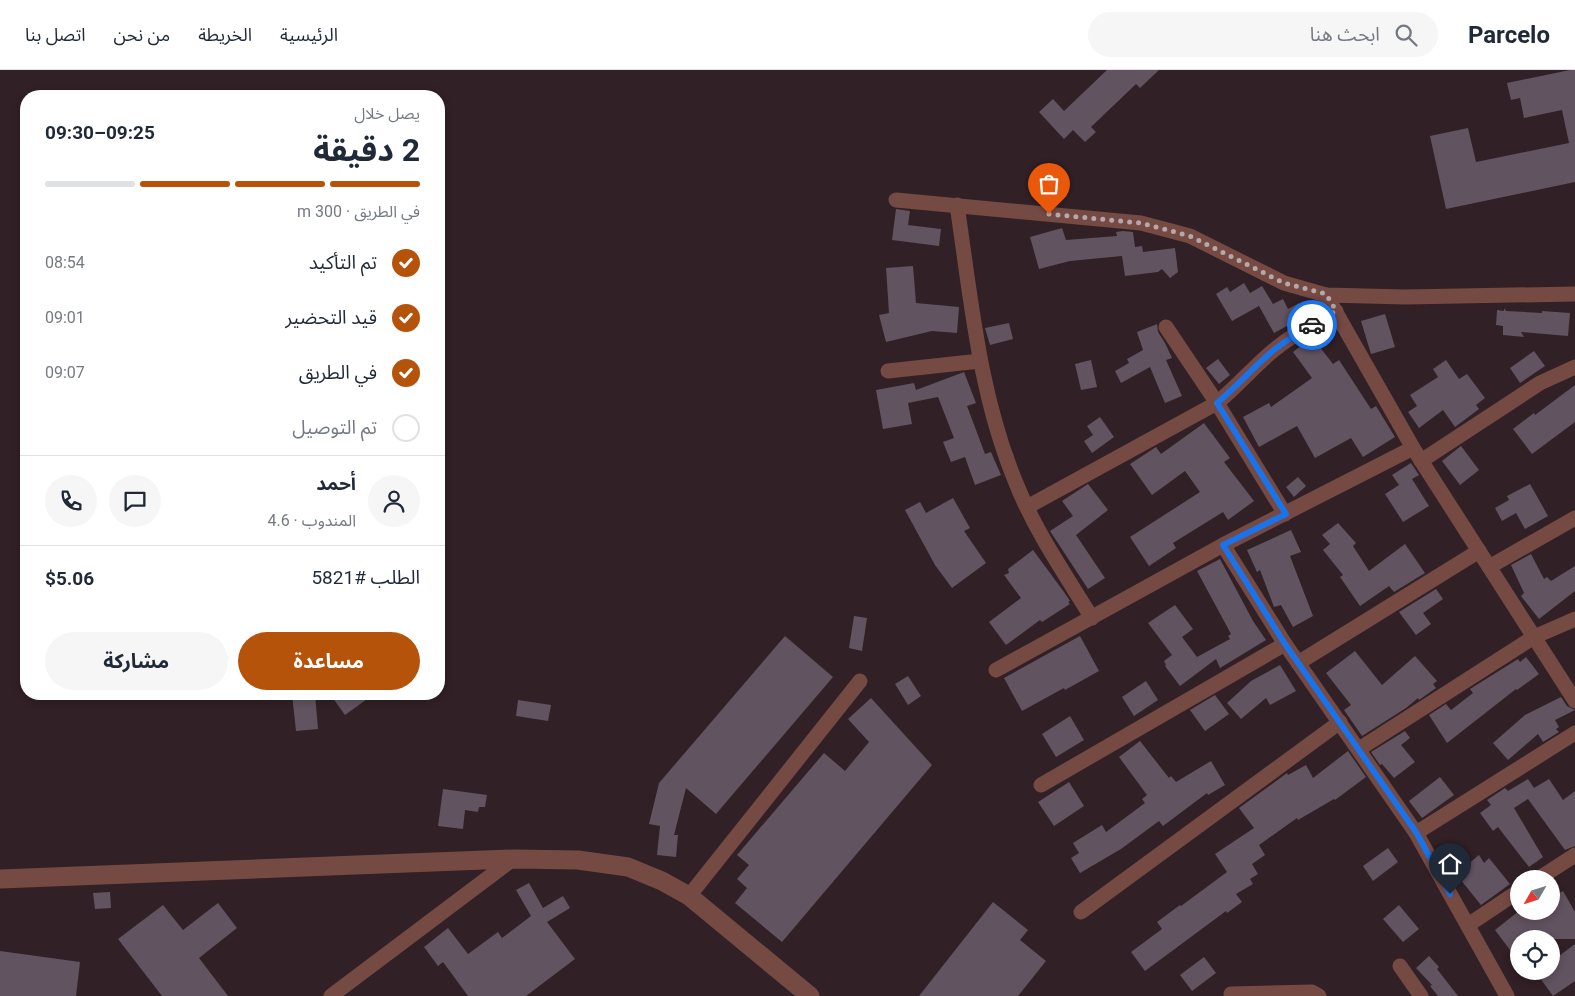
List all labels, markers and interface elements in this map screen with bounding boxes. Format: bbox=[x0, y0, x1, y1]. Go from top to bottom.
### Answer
search box bbox=[1088, 12, 1438, 57]
icon: search bbox=[1392, 21, 1420, 49]
text: Parcelo bbox=[1468, 21, 1550, 49]
text: ابحث هنا bbox=[1310, 23, 1380, 46]
text: اتصل بنا bbox=[25, 24, 86, 45]
text: من نحن bbox=[114, 24, 170, 45]
text: الخريطة bbox=[198, 24, 252, 45]
text: الرئيسية bbox=[280, 24, 338, 45]
text: يصل خلال bbox=[354, 104, 420, 123]
text: 09:25–09:30 bbox=[45, 121, 155, 144]
text: 2 دقيقة bbox=[313, 131, 420, 169]
pin bbox=[1028, 163, 1070, 214]
icon: bag bbox=[1035, 170, 1063, 198]
text: في الطريق · 300 m bbox=[297, 202, 420, 221]
icon: check bbox=[392, 249, 420, 277]
text: تم التأكيد bbox=[309, 251, 377, 274]
text: 08:54 bbox=[45, 253, 85, 272]
courier bbox=[1287, 300, 1337, 350]
icon: check bbox=[392, 304, 420, 332]
text: قيد التحضير bbox=[285, 306, 377, 329]
text: 09:01 bbox=[45, 308, 85, 327]
icon: car bbox=[1298, 311, 1326, 339]
icon: check bbox=[392, 359, 420, 387]
text: في الطريق bbox=[299, 361, 377, 384]
text: 09:07 bbox=[45, 363, 85, 382]
text: تم التوصيل bbox=[292, 416, 377, 439]
text: أحمد bbox=[316, 472, 356, 495]
button: phone bbox=[45, 475, 97, 527]
button: chat bbox=[109, 475, 161, 527]
button: person bbox=[368, 475, 420, 527]
text: المندوب · 4.6 bbox=[267, 511, 356, 530]
text: الطلب #5821 bbox=[311, 566, 420, 589]
text: $5.06 bbox=[45, 567, 94, 590]
button: مشاركة bbox=[45, 632, 228, 690]
button: مساعدة bbox=[238, 632, 420, 690]
pin bbox=[1429, 843, 1471, 894]
icon: home bbox=[1436, 850, 1464, 878]
north arrow bbox=[1510, 870, 1560, 920]
map controls bbox=[1510, 870, 1560, 980]
button: locate bbox=[1510, 930, 1560, 980]

